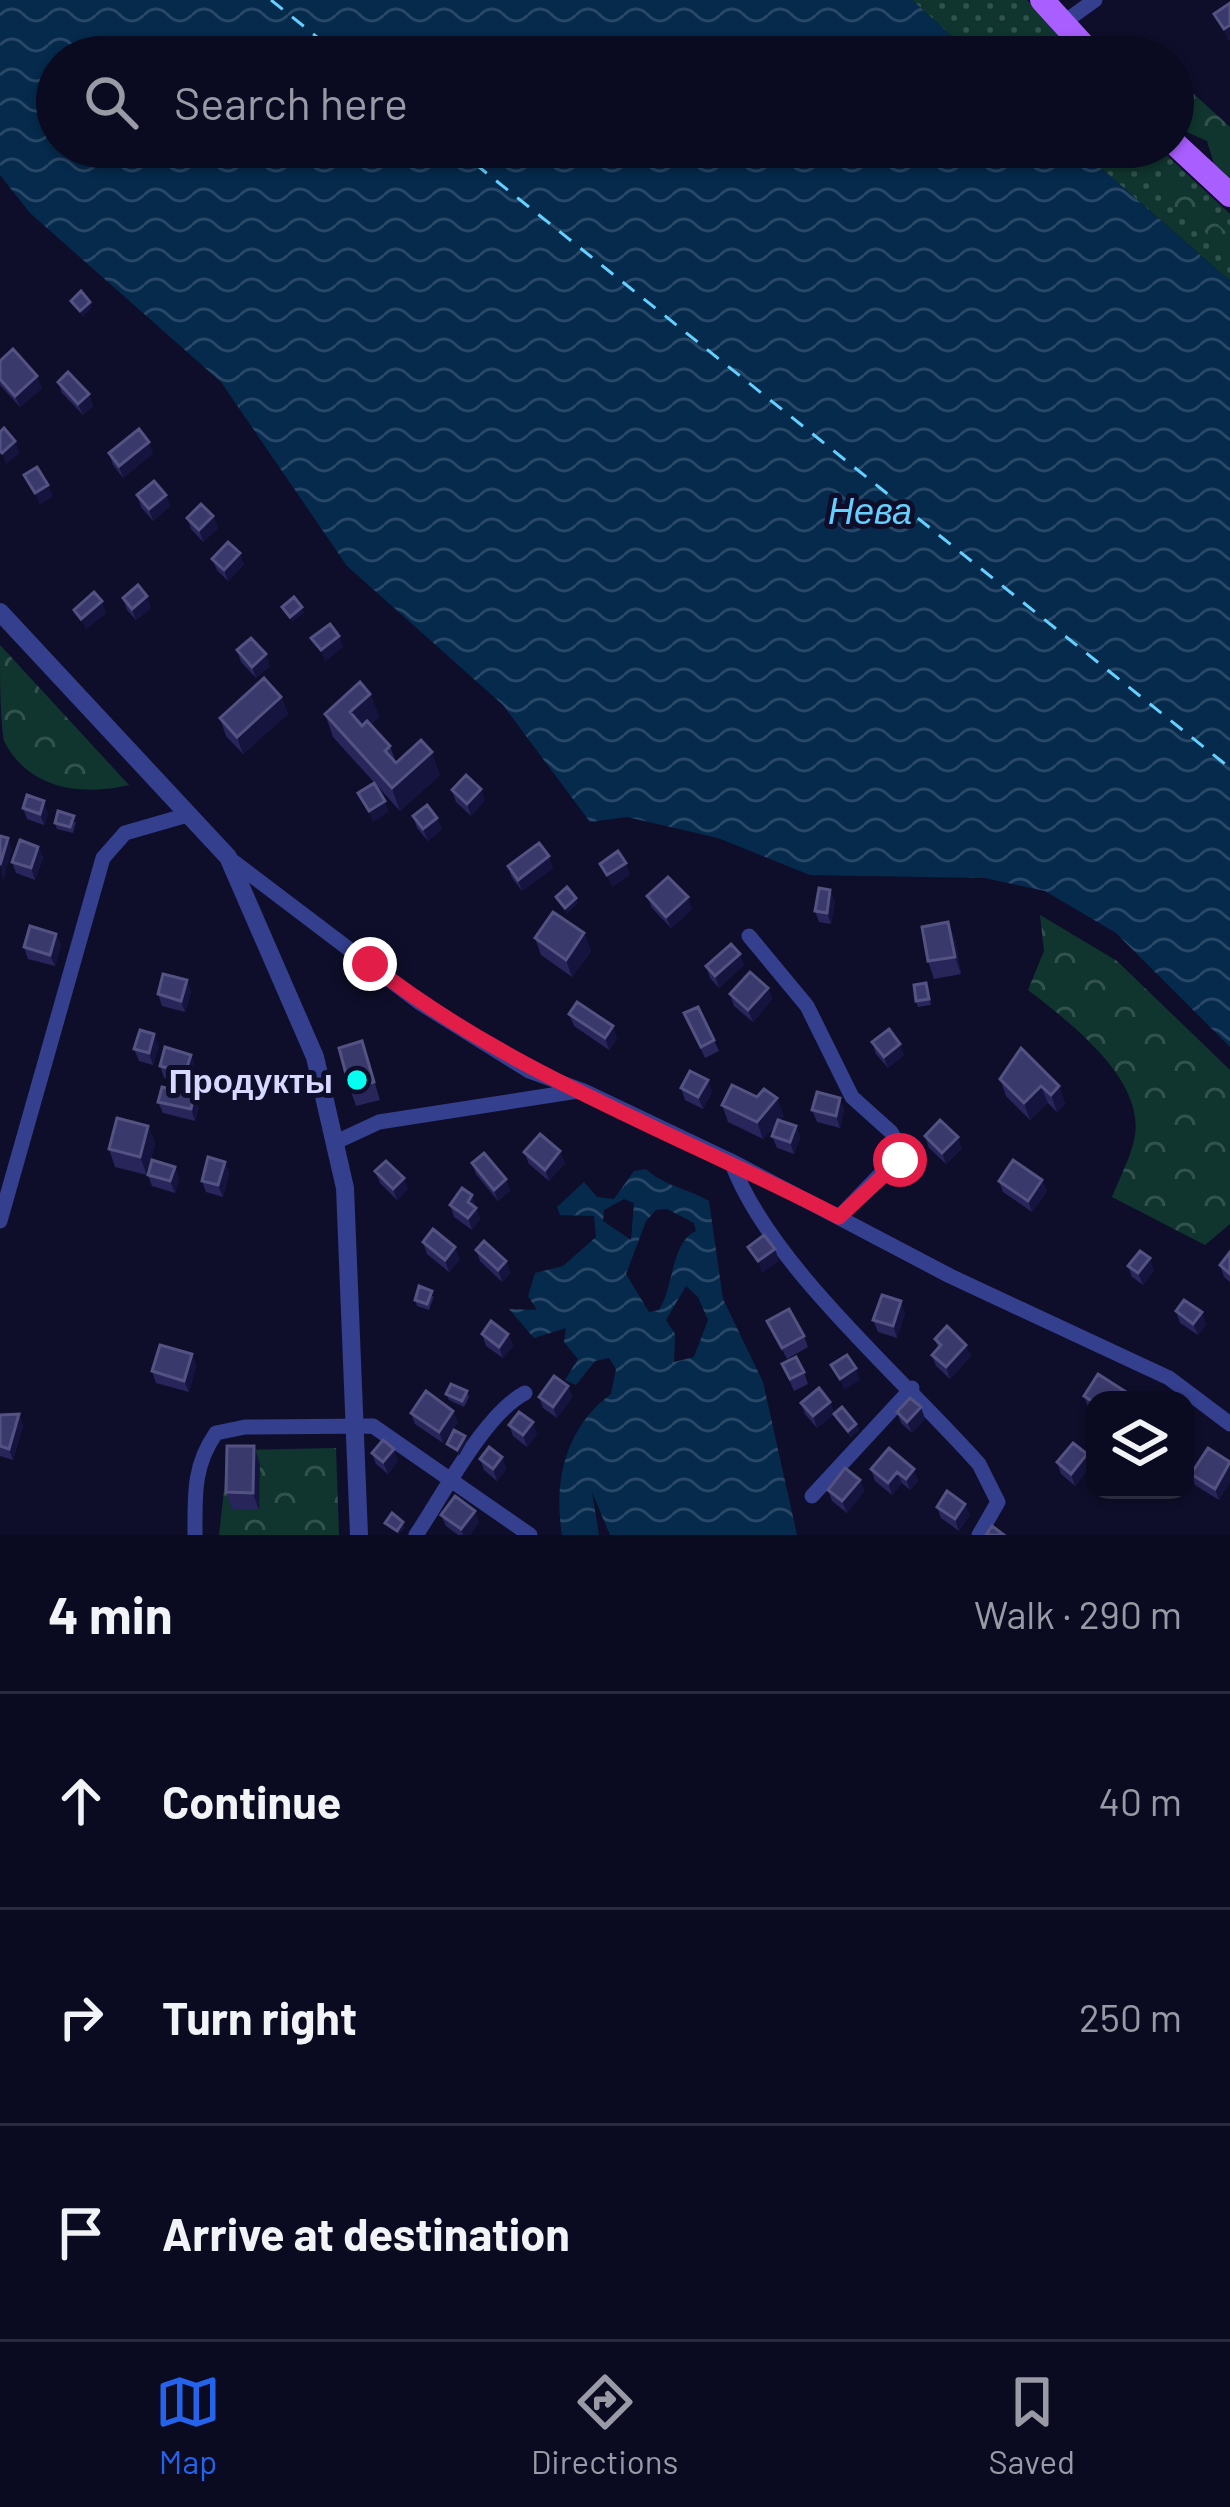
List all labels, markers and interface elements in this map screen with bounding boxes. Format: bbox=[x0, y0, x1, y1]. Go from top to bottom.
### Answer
search box bbox=[36, 36, 1194, 168]
icon: search bbox=[78, 69, 144, 135]
text: Search here bbox=[174, 75, 408, 129]
water label: Нева bbox=[828, 488, 912, 531]
route end bbox=[343, 937, 397, 991]
place label: Продукты bbox=[169, 1060, 333, 1100]
marker: Продукты bbox=[344, 1067, 370, 1093]
route start bbox=[873, 1133, 927, 1187]
map controls bbox=[1086, 1391, 1194, 1499]
button: layers bbox=[1086, 1391, 1194, 1499]
text: 4 min bbox=[48, 1583, 173, 1644]
text: Walk · 290 m bbox=[974, 1590, 1182, 1637]
icon: ahead bbox=[48, 1768, 114, 1834]
text: Continue bbox=[162, 1774, 341, 1828]
text: 40 m bbox=[1098, 1777, 1182, 1824]
icon: right bbox=[48, 1984, 114, 2050]
text: Turn right bbox=[162, 1990, 357, 2044]
text: 250 m bbox=[1079, 1993, 1182, 2040]
icon: arrive bbox=[48, 2200, 114, 2266]
text: Arrive at destination bbox=[162, 2206, 570, 2260]
tab: Map bbox=[155, 2369, 221, 2481]
tab: Directions bbox=[531, 2369, 678, 2481]
tab: Saved bbox=[988, 2369, 1075, 2481]

